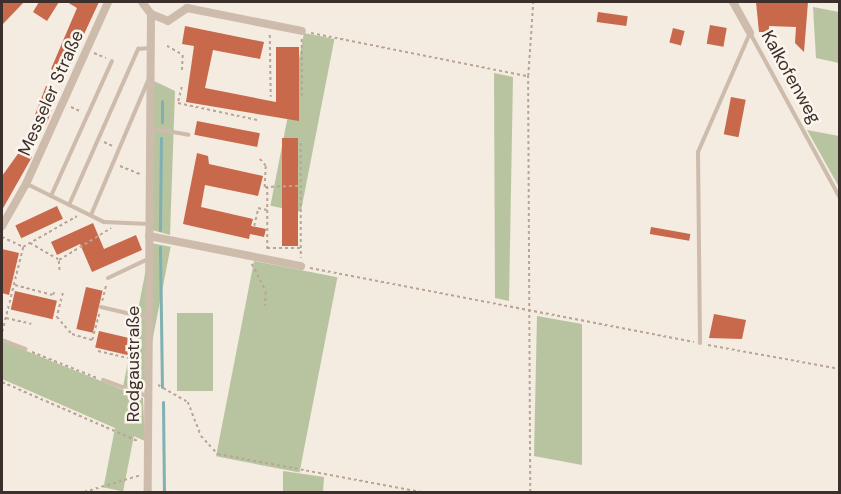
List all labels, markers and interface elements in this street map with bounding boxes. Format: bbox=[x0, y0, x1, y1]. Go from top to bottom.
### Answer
street label: Messeler Straße bbox=[14, 27, 88, 159]
street label: Kalkofenweg bbox=[757, 27, 825, 127]
street label: Rodgaustraße bbox=[122, 306, 144, 422]

